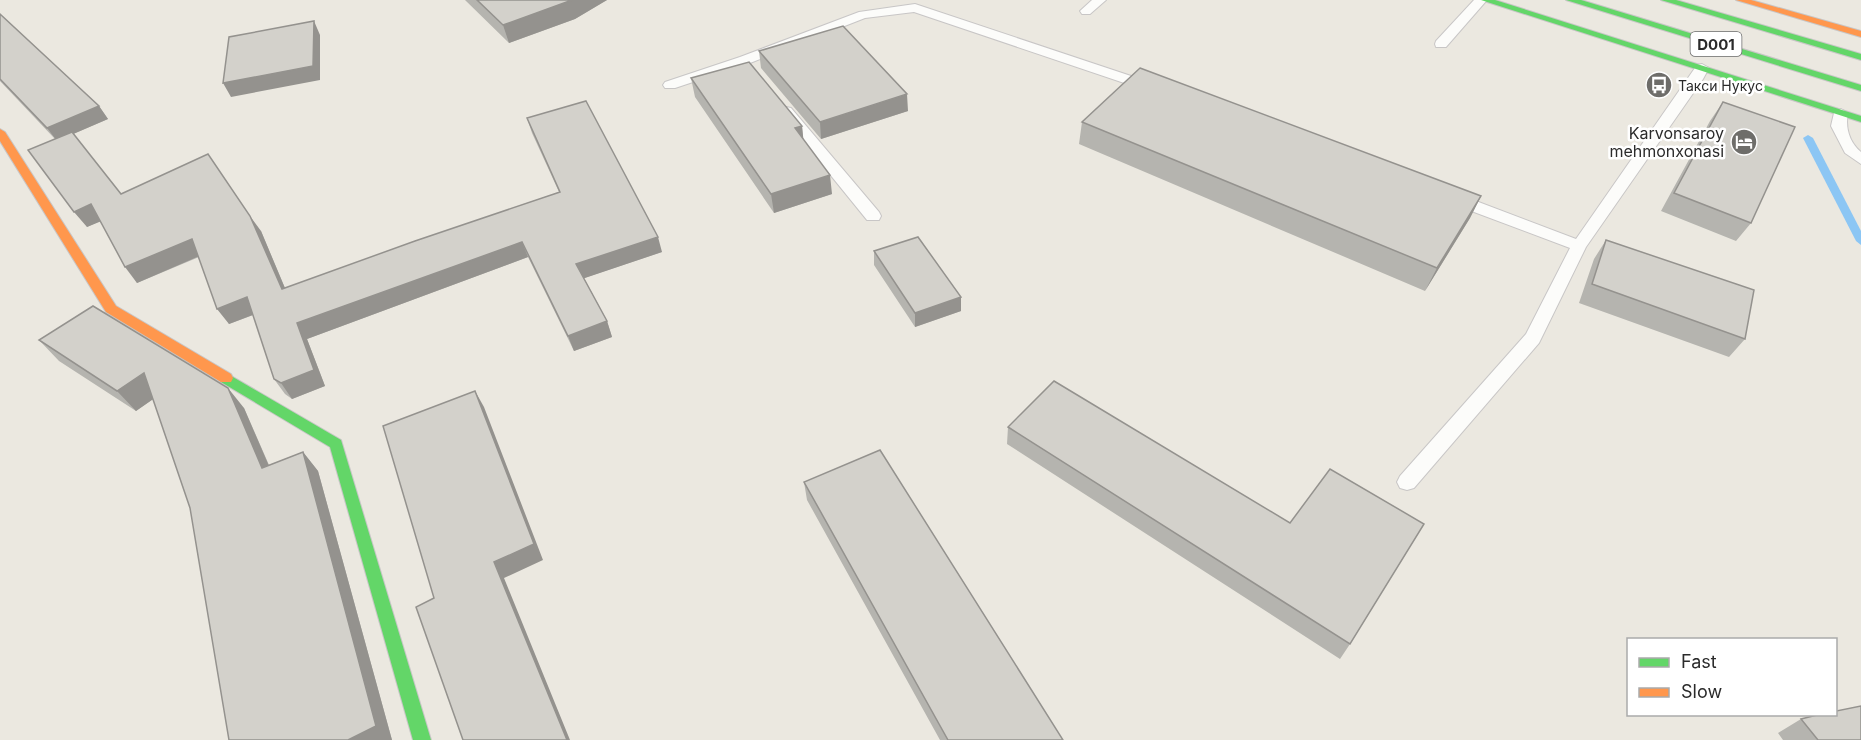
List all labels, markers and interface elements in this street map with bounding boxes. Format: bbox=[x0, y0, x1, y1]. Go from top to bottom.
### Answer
road number: D001 bbox=[1690, 32, 1742, 56]
bus stop icon: Такси Нукус bbox=[1644, 70, 1674, 100]
place label: Такси Нукус bbox=[1678, 77, 1763, 94]
place label: Karvonsaroy mehmonxonasi bbox=[1609, 123, 1724, 161]
hotel icon: Karvonsaroy mehmonxonasi bbox=[1729, 127, 1759, 157]
legend bbox=[1627, 638, 1837, 716]
text: Fast bbox=[1681, 651, 1717, 672]
text: Slow bbox=[1681, 681, 1722, 702]

